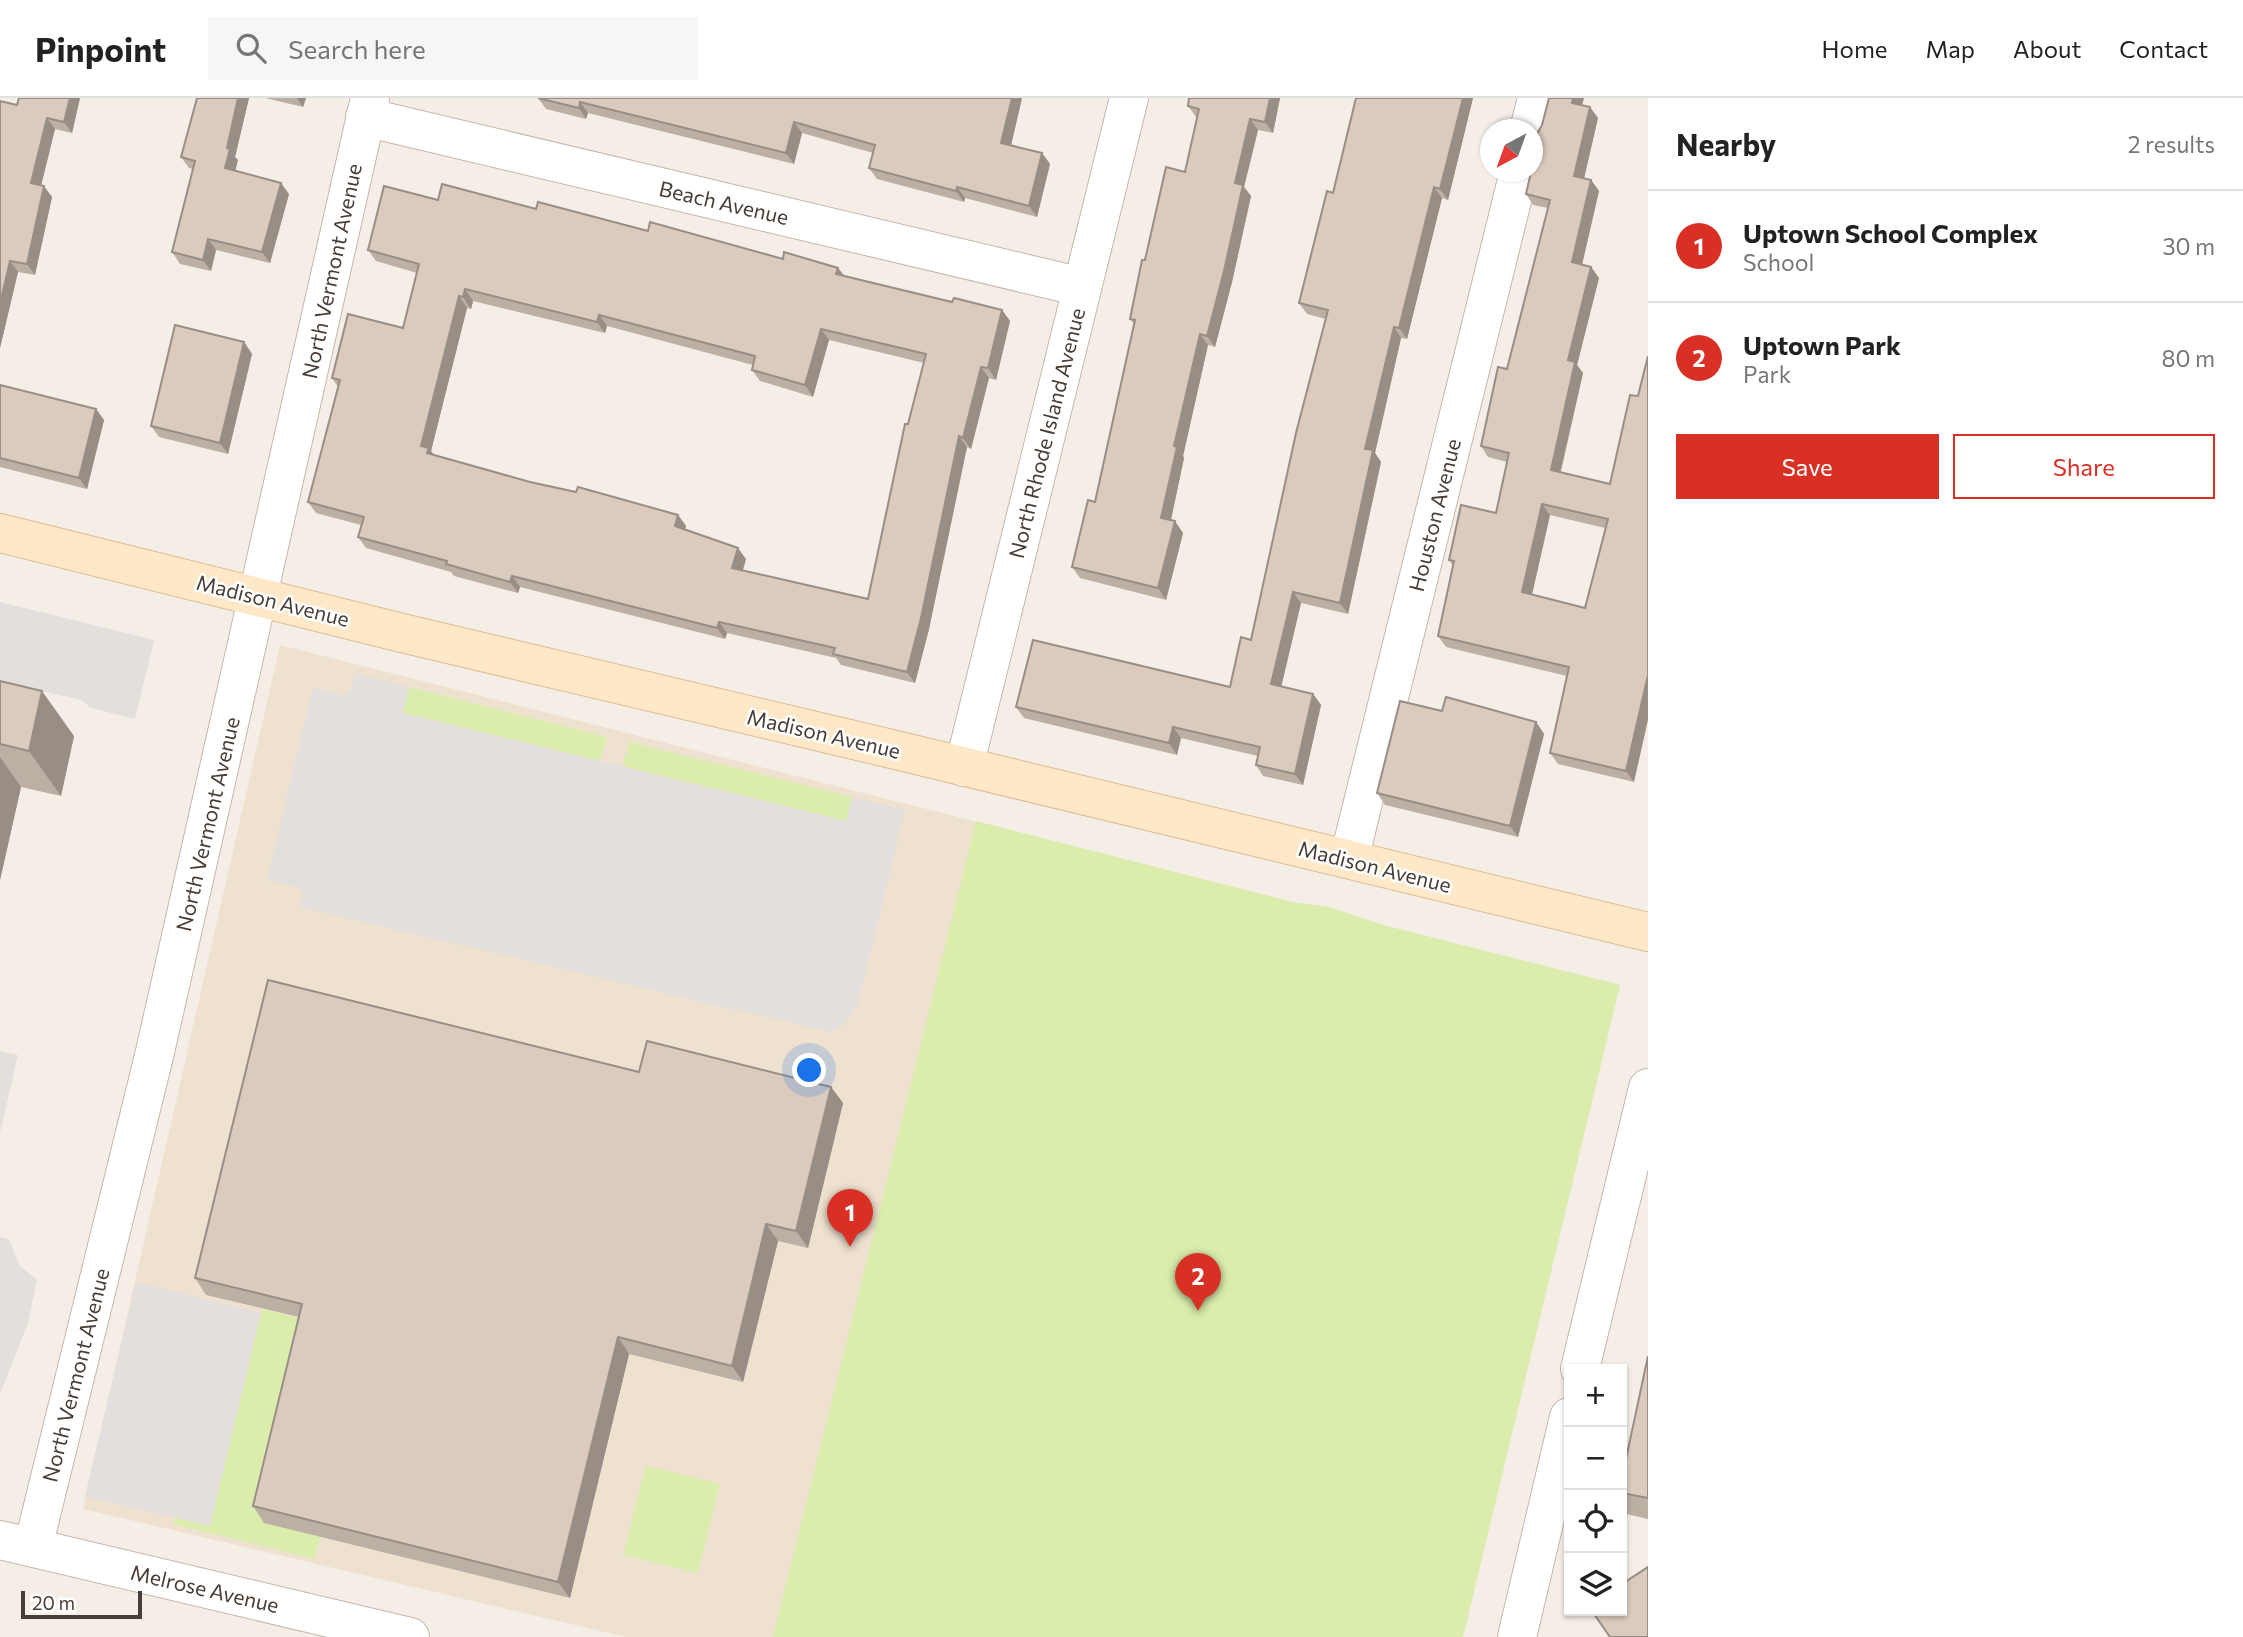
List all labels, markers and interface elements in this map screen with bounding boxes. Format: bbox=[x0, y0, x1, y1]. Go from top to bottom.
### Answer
search box bbox=[208, 17, 698, 80]
text: Pinpoint bbox=[35, 28, 166, 69]
icon: search bbox=[232, 29, 270, 67]
text: Search here bbox=[288, 33, 426, 64]
text: Home bbox=[1822, 34, 1888, 63]
text: Map bbox=[1926, 34, 1975, 63]
text: About bbox=[2013, 34, 2081, 63]
text: Contact bbox=[2119, 34, 2208, 63]
north arrow bbox=[1480, 119, 1543, 182]
text: Nearby bbox=[1676, 125, 1776, 162]
text: 2 results bbox=[2128, 130, 2215, 158]
street label: North Vermont Avenue bbox=[296, 161, 366, 381]
street label: Beach Avenue bbox=[657, 175, 791, 229]
text: Uptown School Complex bbox=[1743, 217, 2038, 248]
text: 1 bbox=[1694, 232, 1704, 260]
text: 30 m bbox=[2162, 232, 2215, 260]
text: School bbox=[1743, 248, 1814, 276]
street label: North Rhode Island Avenue bbox=[1003, 305, 1089, 561]
text: Uptown Park bbox=[1743, 329, 1901, 360]
text: 2 bbox=[1692, 344, 1706, 372]
text: 80 m bbox=[2162, 344, 2215, 372]
text: Park bbox=[1743, 360, 1791, 388]
button: Save bbox=[1676, 434, 1939, 499]
button: Share bbox=[1953, 434, 2215, 499]
street label: Houston Avenue bbox=[1403, 436, 1465, 594]
street label: Madison Avenue bbox=[194, 569, 352, 631]
street label: Madison Avenue bbox=[745, 703, 903, 763]
street label: North Vermont Avenue bbox=[170, 714, 244, 934]
street label: Madison Avenue bbox=[1296, 835, 1454, 897]
your location bbox=[792, 1053, 826, 1087]
pin: 1 bbox=[827, 1189, 873, 1247]
pin: 2 bbox=[1175, 1253, 1221, 1311]
street label: North Vermont Avenue bbox=[36, 1266, 114, 1484]
map controls bbox=[1564, 1364, 1627, 1616]
button: + bbox=[1564, 1364, 1627, 1427]
button: − bbox=[1564, 1427, 1627, 1490]
button: locate bbox=[1564, 1490, 1627, 1553]
button: layers bbox=[1564, 1553, 1627, 1616]
street label: Melrose Avenue bbox=[128, 1559, 282, 1617]
scale bar bbox=[21, 1588, 142, 1620]
text: 20 m bbox=[32, 1591, 75, 1614]

